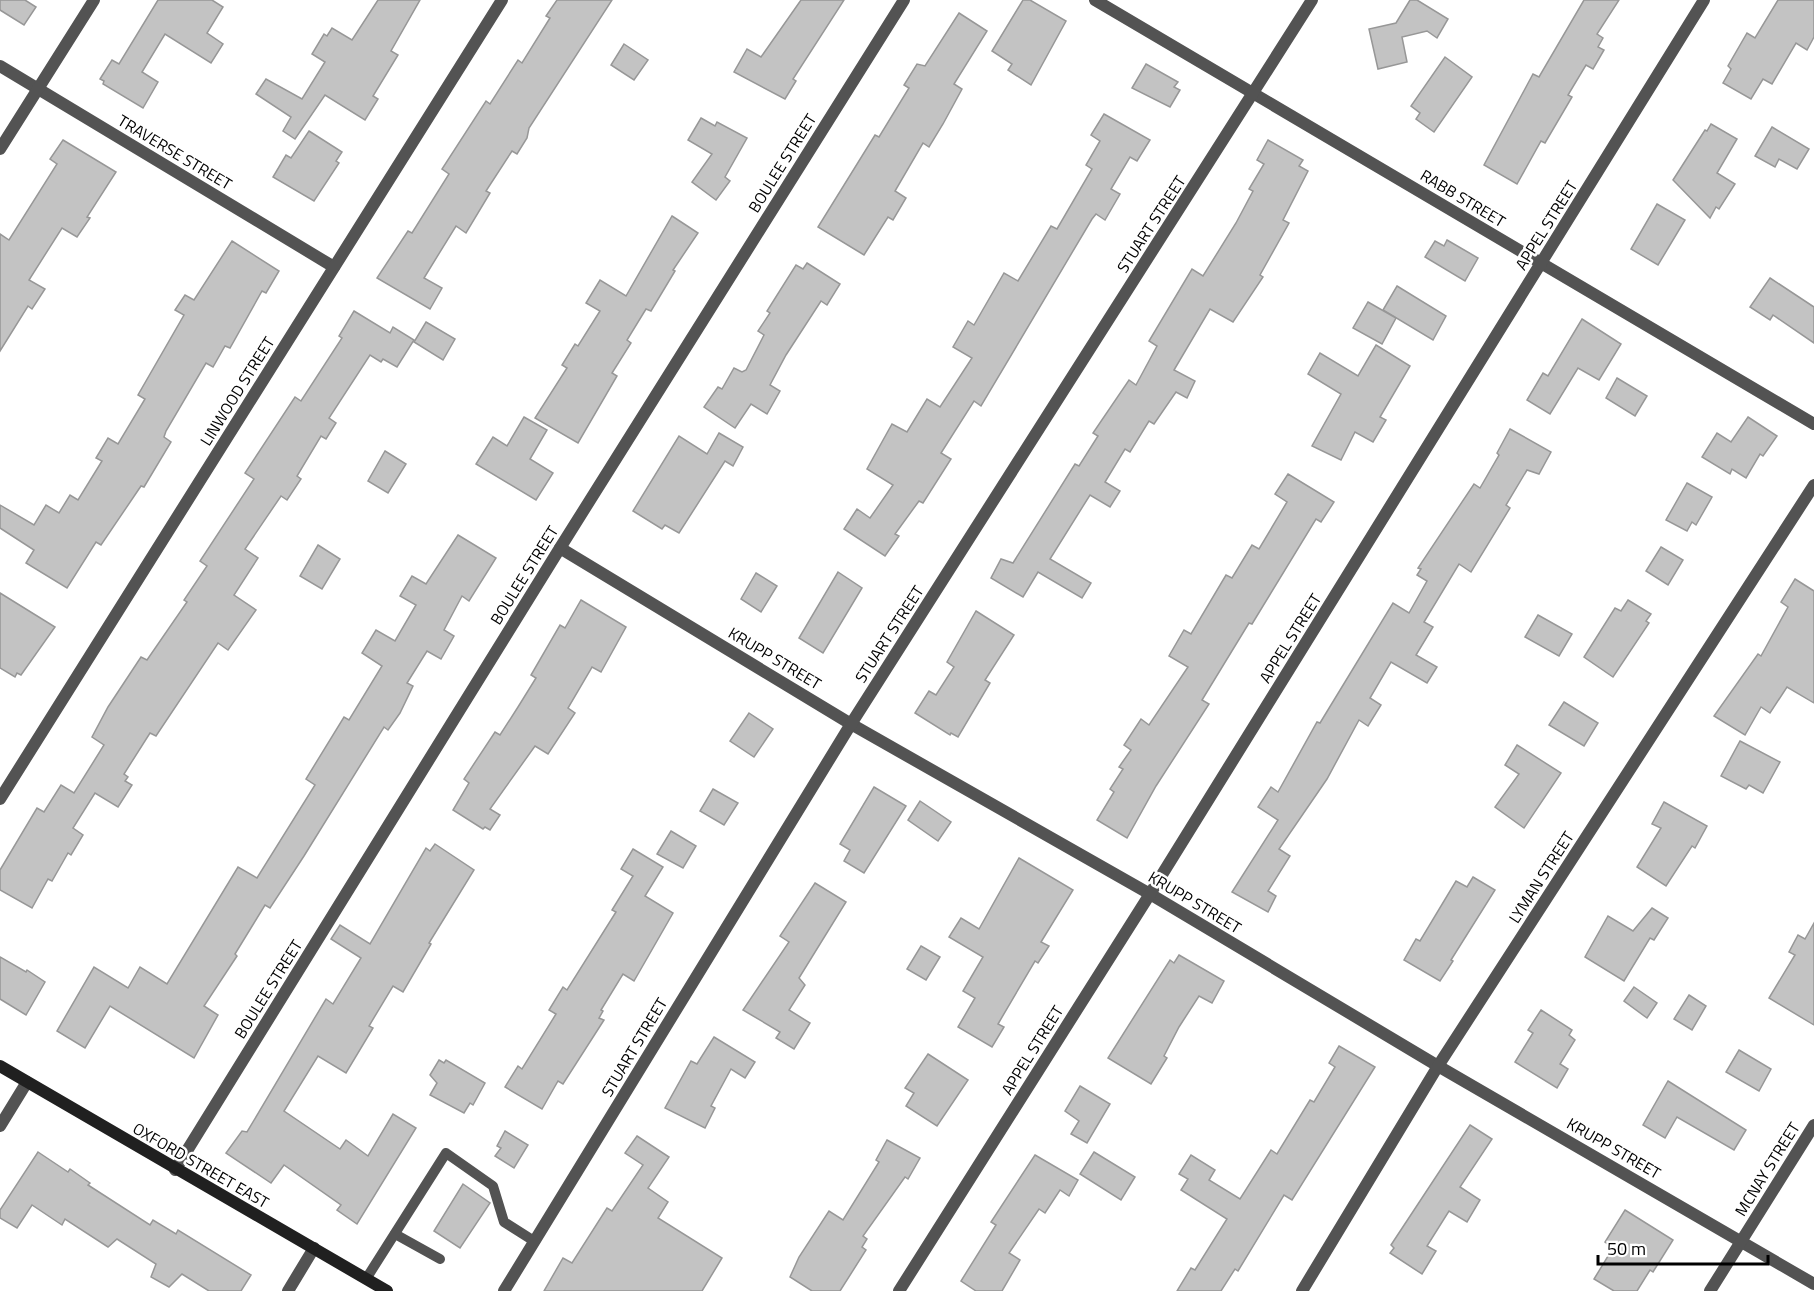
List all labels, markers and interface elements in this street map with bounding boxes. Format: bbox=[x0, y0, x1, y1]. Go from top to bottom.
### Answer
street label: TRAVERSE STREET bbox=[113, 108, 237, 196]
street label: BOULEE STREET bbox=[742, 108, 822, 217]
street label: RABB STREET bbox=[1416, 163, 1511, 233]
street label: STUART STREET bbox=[1111, 170, 1192, 277]
street label: APPEL STREET bbox=[1509, 175, 1583, 274]
street label: LINWOOD STREET bbox=[194, 331, 281, 450]
street label: BOULEE STREET bbox=[484, 520, 564, 629]
street label: STUART STREET bbox=[849, 580, 930, 687]
street label: APPEL STREET bbox=[1253, 588, 1327, 687]
street label: KRUPP STREET bbox=[724, 621, 827, 696]
street label: LYMAN STREET bbox=[1502, 826, 1580, 928]
street label: KRUPP STREET bbox=[1144, 865, 1247, 940]
street label: BOULEE STREET bbox=[228, 934, 308, 1043]
street label: STUART STREET bbox=[595, 993, 673, 1101]
street label: APPEL STREET bbox=[995, 1000, 1069, 1099]
street label: KRUPP STREET bbox=[1563, 1111, 1666, 1185]
street label: OXFORD STREET EAST bbox=[128, 1116, 274, 1214]
street label: MCNAY STREET bbox=[1728, 1117, 1806, 1221]
scale bar bbox=[1598, 1228, 1768, 1266]
text: 50 m bbox=[1607, 1235, 1646, 1262]

